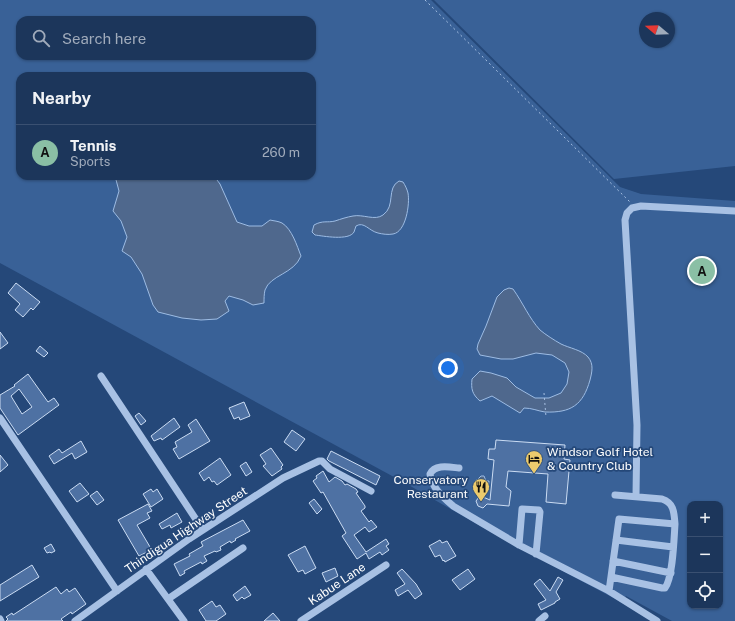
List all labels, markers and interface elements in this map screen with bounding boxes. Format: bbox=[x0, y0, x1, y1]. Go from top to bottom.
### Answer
north arrow bbox=[639, 12, 675, 48]
search box bbox=[16, 16, 316, 60]
icon: search bbox=[30, 27, 52, 49]
text: Search here bbox=[62, 30, 146, 47]
text: Nearby bbox=[32, 88, 91, 108]
text: Tennis bbox=[70, 137, 116, 154]
text: A bbox=[40, 145, 50, 160]
text: 260 m bbox=[262, 145, 300, 160]
text: Sports bbox=[70, 154, 110, 169]
pin: A bbox=[689, 256, 715, 286]
your location bbox=[438, 358, 458, 378]
place label: Windsor Golf Hotel & Country Club bbox=[547, 445, 654, 473]
hotel icon: Windsor Golf Hotel & Country Club bbox=[524, 449, 544, 474]
place label: Conservatory Restaurant bbox=[394, 473, 469, 501]
restaurant icon: Conservatory Restaurant bbox=[471, 477, 491, 502]
street label: Thindigua Highway Street bbox=[122, 484, 250, 576]
map controls bbox=[687, 501, 723, 609]
button: + bbox=[687, 501, 723, 537]
button: − bbox=[687, 537, 723, 573]
street label: Kabue Lane bbox=[306, 560, 368, 608]
button: locate bbox=[687, 573, 723, 609]

